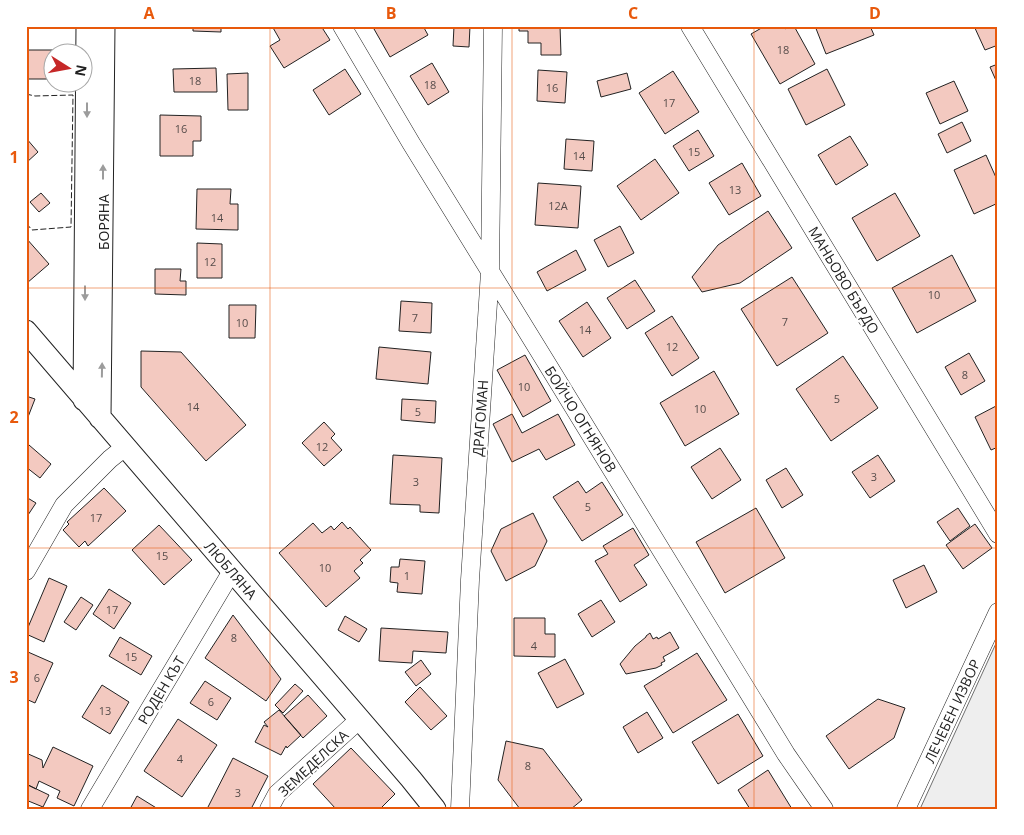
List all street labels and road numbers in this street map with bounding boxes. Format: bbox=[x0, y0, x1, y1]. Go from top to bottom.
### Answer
street label: БОРЯНА bbox=[94, 194, 113, 250]
street label: МАНЬОВО БЪРДО bbox=[804, 223, 884, 337]
street label: БОЙЧО ОГНЯНОВ bbox=[541, 362, 621, 476]
street label: ДРАГОМАН bbox=[468, 379, 492, 457]
street label: ЛЮБЛЯНА bbox=[201, 537, 262, 603]
street label: РОДЕН КЪТ bbox=[133, 652, 189, 728]
street label: ЛЕЧЕБЕН ИЗВОР bbox=[920, 656, 984, 766]
street label: ЗЕМЕДЕЛСКА bbox=[274, 725, 352, 801]

